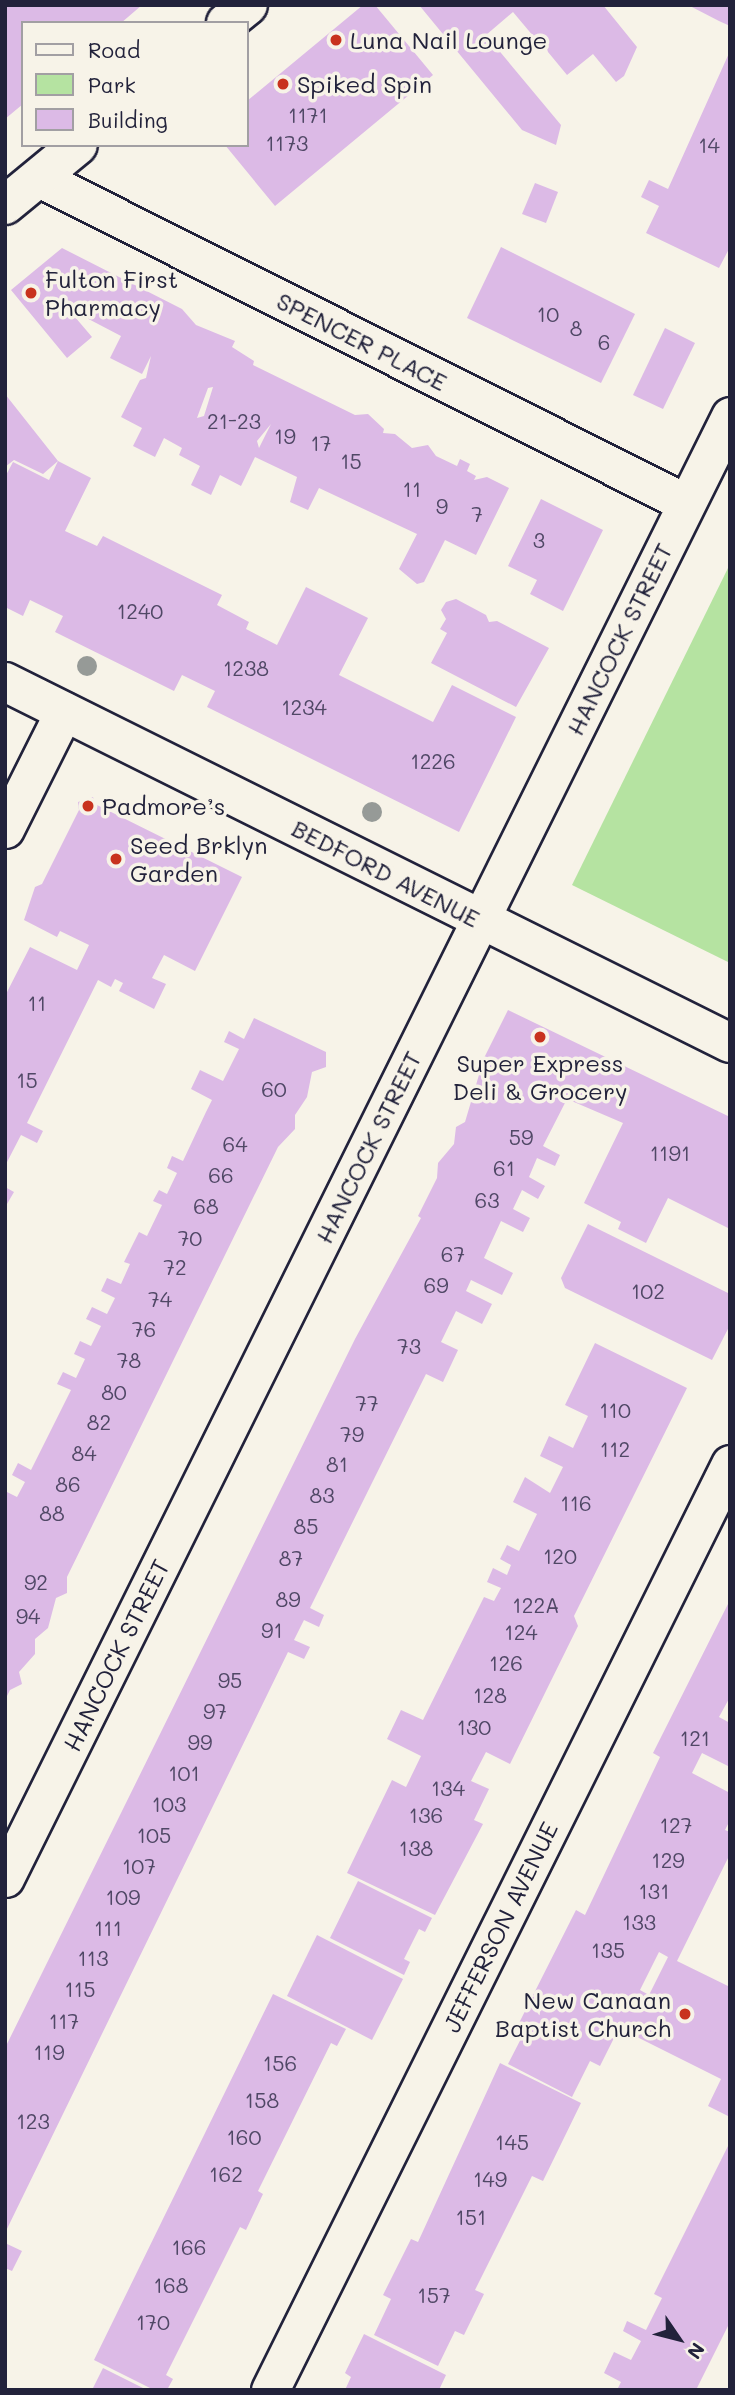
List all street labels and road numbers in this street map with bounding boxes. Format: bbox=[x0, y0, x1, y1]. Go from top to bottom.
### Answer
street label: SPENCER PLACE bbox=[272, 286, 452, 396]
street label: HANCOCK STREET bbox=[560, 538, 678, 740]
street label: BEDFORD AVENUE bbox=[287, 813, 485, 933]
street label: HANCOCK STREET bbox=[309, 1046, 427, 1248]
street label: HANCOCK STREET bbox=[57, 1554, 175, 1756]
street label: JEFFERSON AVENUE bbox=[437, 1817, 563, 2037]

